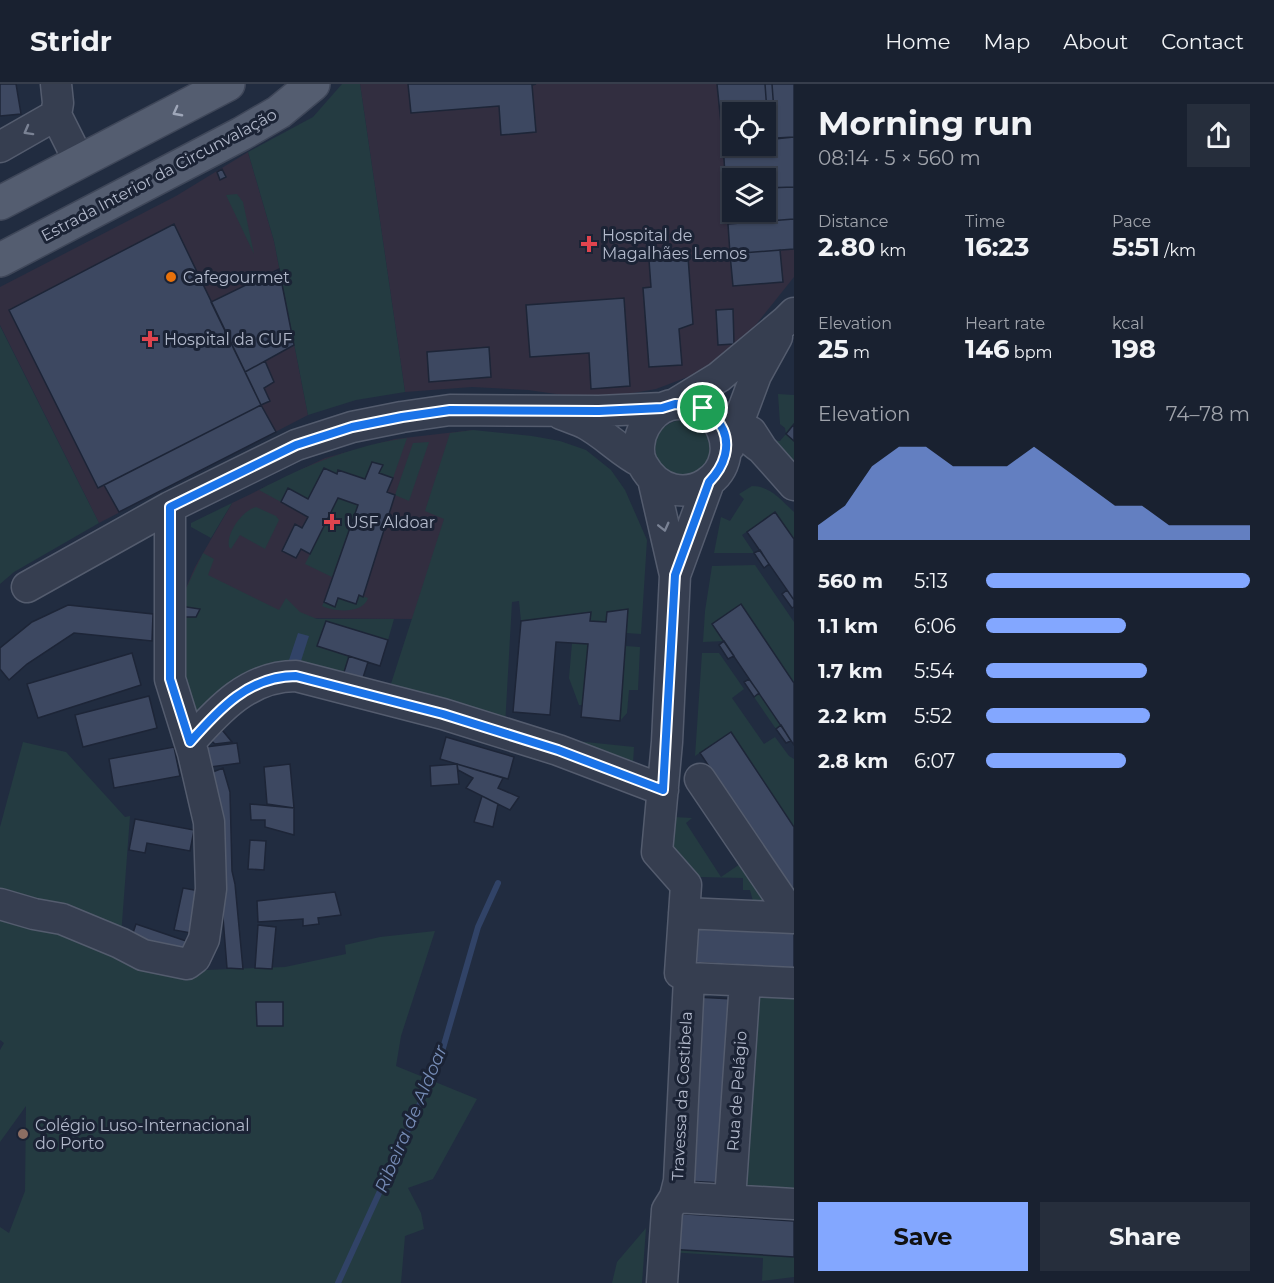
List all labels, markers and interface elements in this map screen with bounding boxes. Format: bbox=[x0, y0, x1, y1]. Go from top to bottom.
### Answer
text: Stridr bbox=[30, 24, 112, 58]
text: Home bbox=[885, 29, 950, 54]
text: Map bbox=[983, 29, 1030, 54]
text: About bbox=[1063, 29, 1128, 54]
text: Contact bbox=[1161, 29, 1244, 54]
map controls bbox=[722, 102, 776, 222]
button: locate bbox=[722, 102, 776, 156]
text: Morning run bbox=[818, 103, 1033, 143]
one-way arrow bbox=[172, 104, 183, 116]
button: share bbox=[1187, 104, 1250, 167]
street label: Estrada Interior da Circunvalação bbox=[38, 105, 280, 245]
one-way arrow bbox=[24, 124, 34, 135]
text: 08:14 · 5 × 560 m bbox=[818, 146, 981, 170]
button: layers bbox=[722, 168, 776, 222]
text: Distance bbox=[818, 212, 888, 231]
text: Time bbox=[965, 212, 1005, 231]
text: Pace bbox=[1112, 212, 1151, 231]
place label: Hospital de Magalhães Lemos bbox=[602, 226, 747, 263]
text: 2.80 bbox=[818, 231, 876, 263]
text: 16:23 bbox=[965, 231, 1029, 263]
text: 5:51 bbox=[1112, 231, 1160, 263]
marker: Hospital de Magalhães Lemos bbox=[580, 235, 598, 253]
text: km bbox=[876, 241, 906, 260]
text: /km bbox=[1160, 241, 1196, 260]
place label: Cafegourmet bbox=[183, 268, 290, 287]
marker: Cafegourmet bbox=[164, 270, 178, 284]
text: Elevation bbox=[818, 314, 892, 333]
text: Heart rate bbox=[965, 314, 1045, 333]
text: kcal bbox=[1112, 314, 1144, 333]
marker: Hospital da CUF bbox=[141, 330, 159, 348]
place label: Hospital da CUF bbox=[164, 330, 293, 349]
text: 25 bbox=[818, 333, 849, 365]
text: 146 bbox=[965, 333, 1010, 365]
text: 198 bbox=[1112, 333, 1156, 365]
text: m bbox=[849, 343, 870, 362]
text: bpm bbox=[1010, 343, 1053, 362]
pin bbox=[677, 382, 728, 433]
icon: arrive bbox=[686, 391, 719, 424]
text: Elevation bbox=[818, 402, 910, 426]
text: 74–78 m bbox=[1166, 402, 1250, 426]
marker: USF Aldoar bbox=[323, 513, 341, 531]
place label: USF Aldoar bbox=[346, 513, 435, 532]
one-way arrow bbox=[656, 522, 669, 532]
text: 560 m bbox=[818, 569, 883, 593]
text: 5:13 bbox=[914, 569, 948, 593]
text: 1.1 km bbox=[818, 614, 878, 638]
text: 6:06 bbox=[914, 614, 956, 638]
text: 1.7 km bbox=[818, 659, 883, 683]
text: 5:54 bbox=[914, 659, 954, 683]
text: 2.2 km bbox=[818, 704, 887, 728]
text: 5:52 bbox=[914, 704, 952, 728]
text: 2.8 km bbox=[818, 749, 888, 773]
text: 6:07 bbox=[914, 749, 955, 773]
street label: Travessa da Costibela bbox=[668, 1011, 696, 1181]
street label: Rua de Pelágio bbox=[723, 1030, 751, 1152]
water label: Ribeira de Aldoar bbox=[370, 1041, 452, 1196]
place label: Colégio Luso-Internacional do Porto bbox=[35, 1116, 249, 1153]
marker: Colégio Luso-Internacional do Porto bbox=[16, 1127, 30, 1141]
button: Save bbox=[818, 1202, 1028, 1271]
button: Share bbox=[1040, 1202, 1250, 1271]

